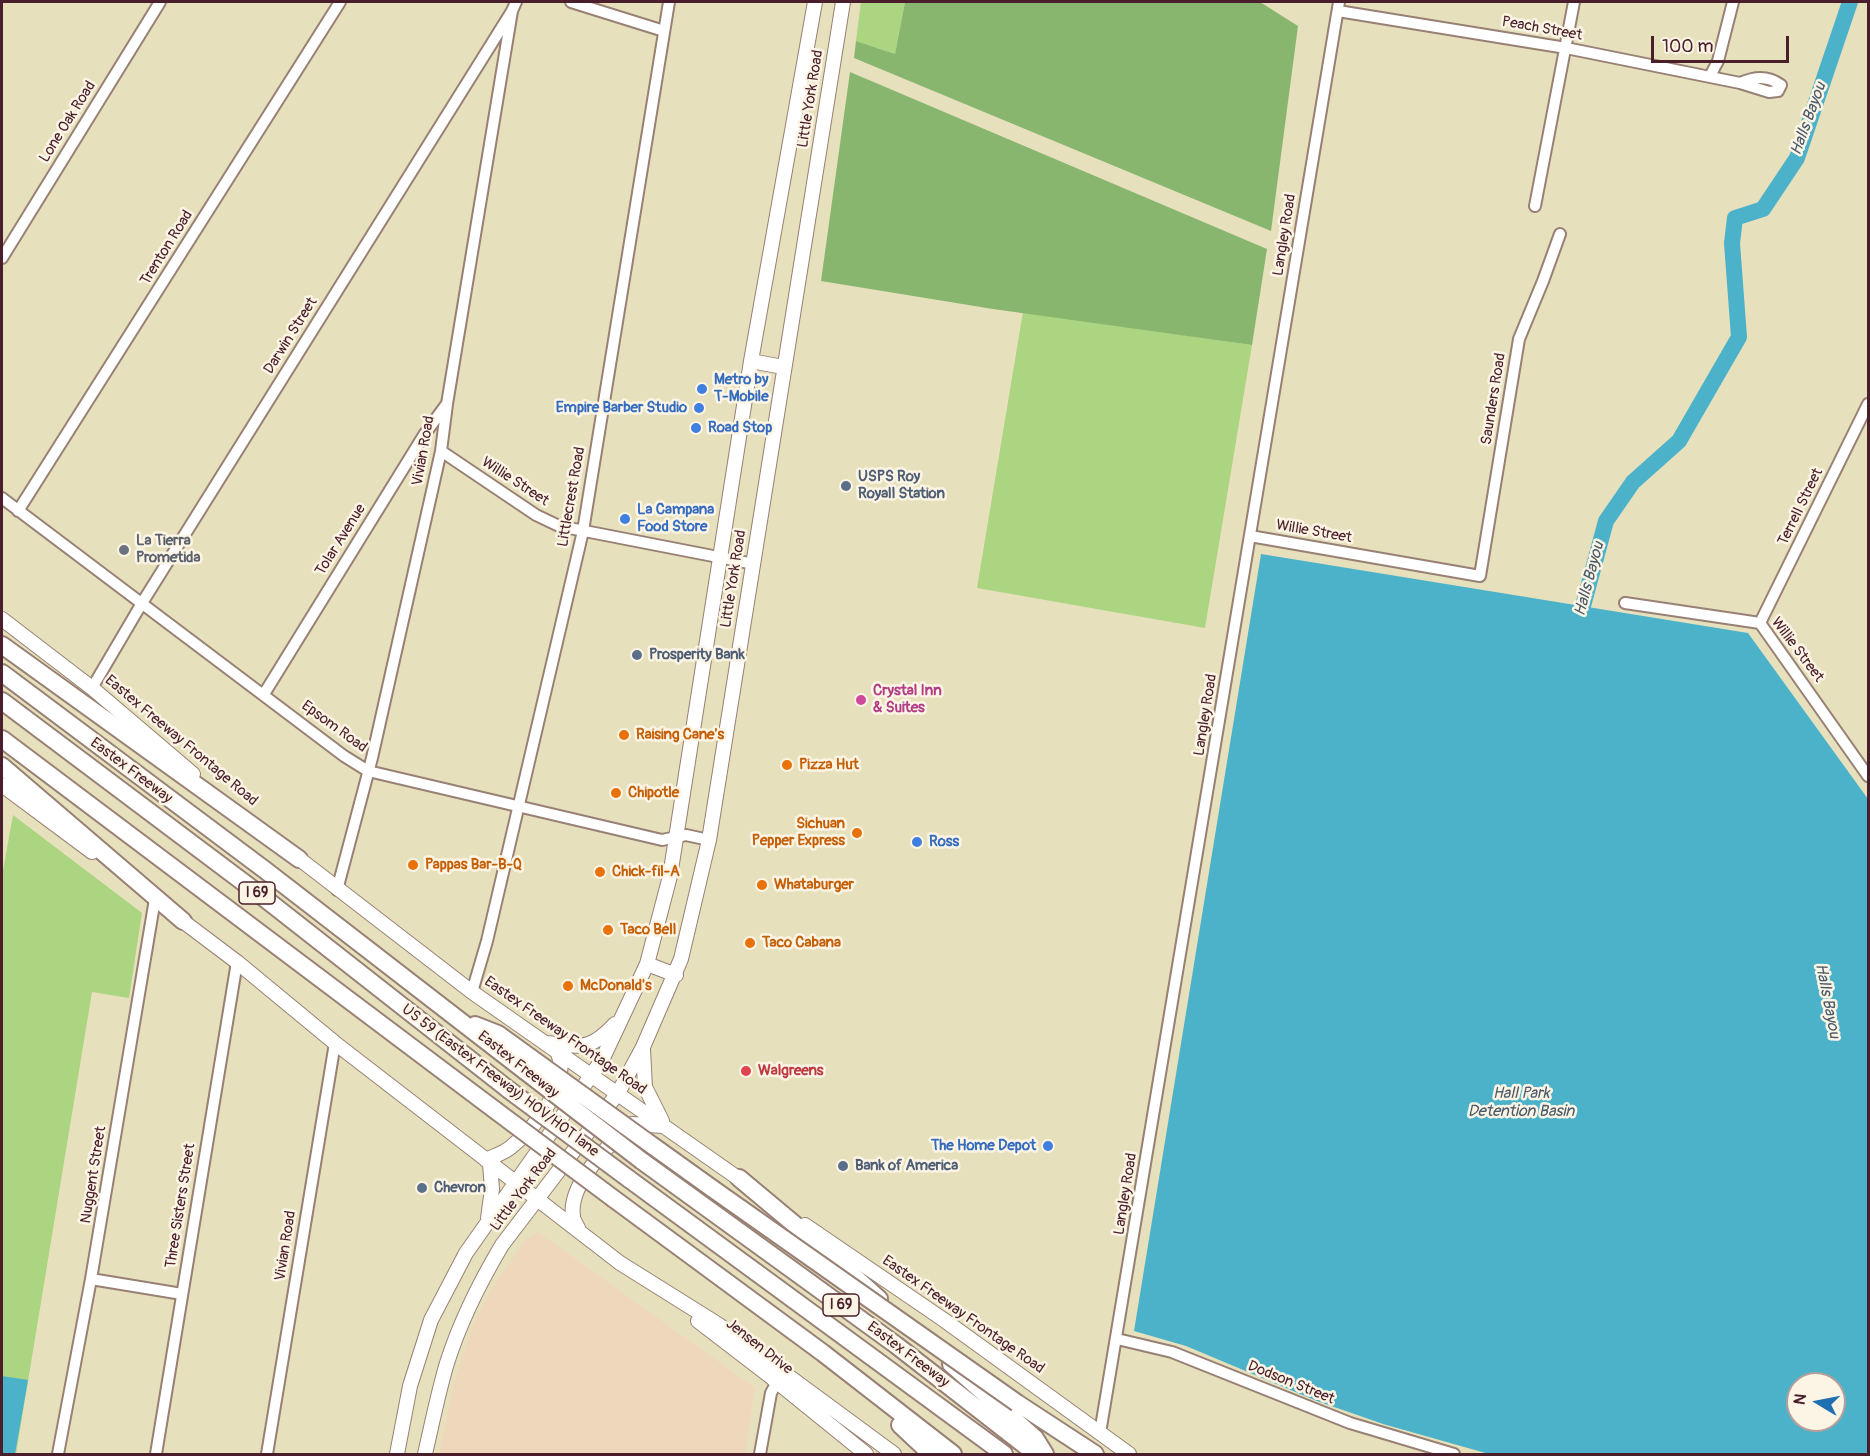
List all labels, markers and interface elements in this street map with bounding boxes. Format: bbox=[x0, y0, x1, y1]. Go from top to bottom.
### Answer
street label: Peach Street bbox=[1500, 13, 1584, 45]
scale bar bbox=[1654, 24, 1792, 62]
text: 100 m bbox=[1662, 35, 1714, 58]
street label: Little York Road bbox=[794, 49, 828, 149]
street label: Lone Oak Road bbox=[36, 78, 100, 166]
water label: Halls Bayou bbox=[1787, 80, 1831, 158]
street label: Langley Road bbox=[1270, 193, 1300, 277]
street label: Trenton Road bbox=[137, 207, 197, 289]
street label: Darwin Street bbox=[260, 294, 322, 378]
street label: Saunders Road bbox=[1478, 352, 1510, 446]
place label: Metro by T-Mobile bbox=[714, 371, 769, 406]
marker: Metro by T-Mobile bbox=[695, 382, 709, 396]
place label: Empire Barber Studio bbox=[556, 399, 687, 417]
marker: Empire Barber Studio bbox=[692, 401, 706, 415]
street label: Vivian Road bbox=[409, 415, 439, 487]
place label: Road Stop bbox=[708, 419, 772, 437]
marker: Road Stop bbox=[689, 421, 703, 435]
street label: Littlecrest Road bbox=[554, 446, 590, 548]
street label: Willie Street bbox=[478, 454, 552, 510]
street label: Terrell Street bbox=[1775, 465, 1827, 549]
place label: USPS Roy Royall Station bbox=[858, 468, 945, 503]
marker: USPS Roy Royall Station bbox=[839, 479, 853, 493]
street label: Tolar Avenue bbox=[312, 501, 370, 579]
place label: La Campana Food Store bbox=[637, 501, 714, 536]
marker: La Campana Food Store bbox=[618, 512, 632, 526]
street label: Willie Street bbox=[1275, 516, 1353, 548]
street label: Little York Road bbox=[717, 529, 751, 629]
place label: La Tierra Prometida bbox=[136, 532, 200, 567]
water label: Halls Bayou bbox=[1571, 540, 1609, 618]
marker: La Tierra Prometida bbox=[117, 543, 131, 557]
street label: Willie Street bbox=[1767, 614, 1827, 686]
place label: Prosperity Bank bbox=[649, 646, 745, 664]
marker: Prosperity Bank bbox=[630, 648, 644, 662]
street label: Eastex Freeway Frontage Road bbox=[101, 672, 261, 810]
street label: Langley Road bbox=[1191, 673, 1221, 757]
place label: Crystal Inn & Suites bbox=[873, 682, 942, 717]
marker: Crystal Inn & Suites bbox=[854, 693, 868, 707]
street label: Epsom Road bbox=[298, 697, 370, 757]
place label: Raising Cane's bbox=[636, 726, 724, 744]
marker: Raising Cane's bbox=[617, 728, 631, 742]
street label: Eastex Freeway bbox=[86, 734, 176, 808]
place label: Pizza Hut bbox=[799, 756, 859, 774]
marker: Pizza Hut bbox=[780, 758, 794, 772]
place label: Chipotle bbox=[628, 784, 679, 802]
marker: Chipotle bbox=[609, 786, 623, 800]
place label: Sichuan Pepper Express bbox=[752, 815, 845, 850]
marker: Sichuan Pepper Express bbox=[850, 826, 864, 840]
place label: Ross bbox=[929, 833, 959, 851]
marker: Ross bbox=[910, 835, 924, 849]
place label: Pappas Bar-B-Q bbox=[425, 856, 522, 874]
marker: Pappas Bar-B-Q bbox=[406, 858, 420, 872]
place label: Chick-fil-A bbox=[612, 863, 680, 881]
marker: Chick-fil-A bbox=[593, 865, 607, 879]
place label: Whataburger bbox=[774, 876, 854, 894]
marker: Whataburger bbox=[755, 878, 769, 892]
road number: I 69 bbox=[239, 882, 275, 904]
place label: Taco Bell bbox=[620, 921, 676, 939]
marker: Taco Bell bbox=[601, 923, 615, 937]
place label: Taco Cabana bbox=[762, 934, 841, 952]
marker: Taco Cabana bbox=[743, 936, 757, 950]
water label: Halls Bayou bbox=[1810, 962, 1844, 1040]
street label: Eastex Freeway Frontage Road bbox=[480, 973, 650, 1099]
place label: McDonald's bbox=[580, 977, 652, 995]
marker: McDonald's bbox=[561, 979, 575, 993]
street label: US 59 (Eastex Freeway) HOV/HOT lane bbox=[398, 1001, 602, 1161]
street label: Eastex Freeway bbox=[474, 1028, 562, 1102]
place label: Walgreens bbox=[758, 1062, 823, 1080]
marker: Walgreens bbox=[739, 1064, 753, 1078]
water label: Hall Park Detention Basin bbox=[1468, 1084, 1574, 1122]
street label: Nuggent Street bbox=[77, 1125, 111, 1225]
place label: The Home Depot bbox=[931, 1137, 1036, 1155]
marker: The Home Depot bbox=[1041, 1139, 1055, 1153]
street label: Three Sisters Street bbox=[162, 1142, 200, 1270]
street label: Little York Road bbox=[487, 1145, 561, 1235]
street label: Langley Road bbox=[1111, 1152, 1141, 1236]
place label: Bank of America bbox=[855, 1157, 958, 1175]
marker: Bank of America bbox=[836, 1159, 850, 1173]
place label: Chevron bbox=[434, 1179, 486, 1197]
marker: Chevron bbox=[415, 1181, 429, 1195]
street label: Vivian Road bbox=[272, 1210, 300, 1282]
street label: Eastex Freeway Frontage Road bbox=[878, 1252, 1048, 1378]
road number: I 69 bbox=[823, 1294, 859, 1316]
street label: Jensen Drive bbox=[722, 1315, 796, 1379]
street label: Eastex Freeway bbox=[863, 1318, 953, 1392]
street label: Dodson Street bbox=[1245, 1357, 1337, 1409]
north arrow bbox=[1786, 1372, 1846, 1432]
text: N bbox=[1789, 1392, 1811, 1406]

